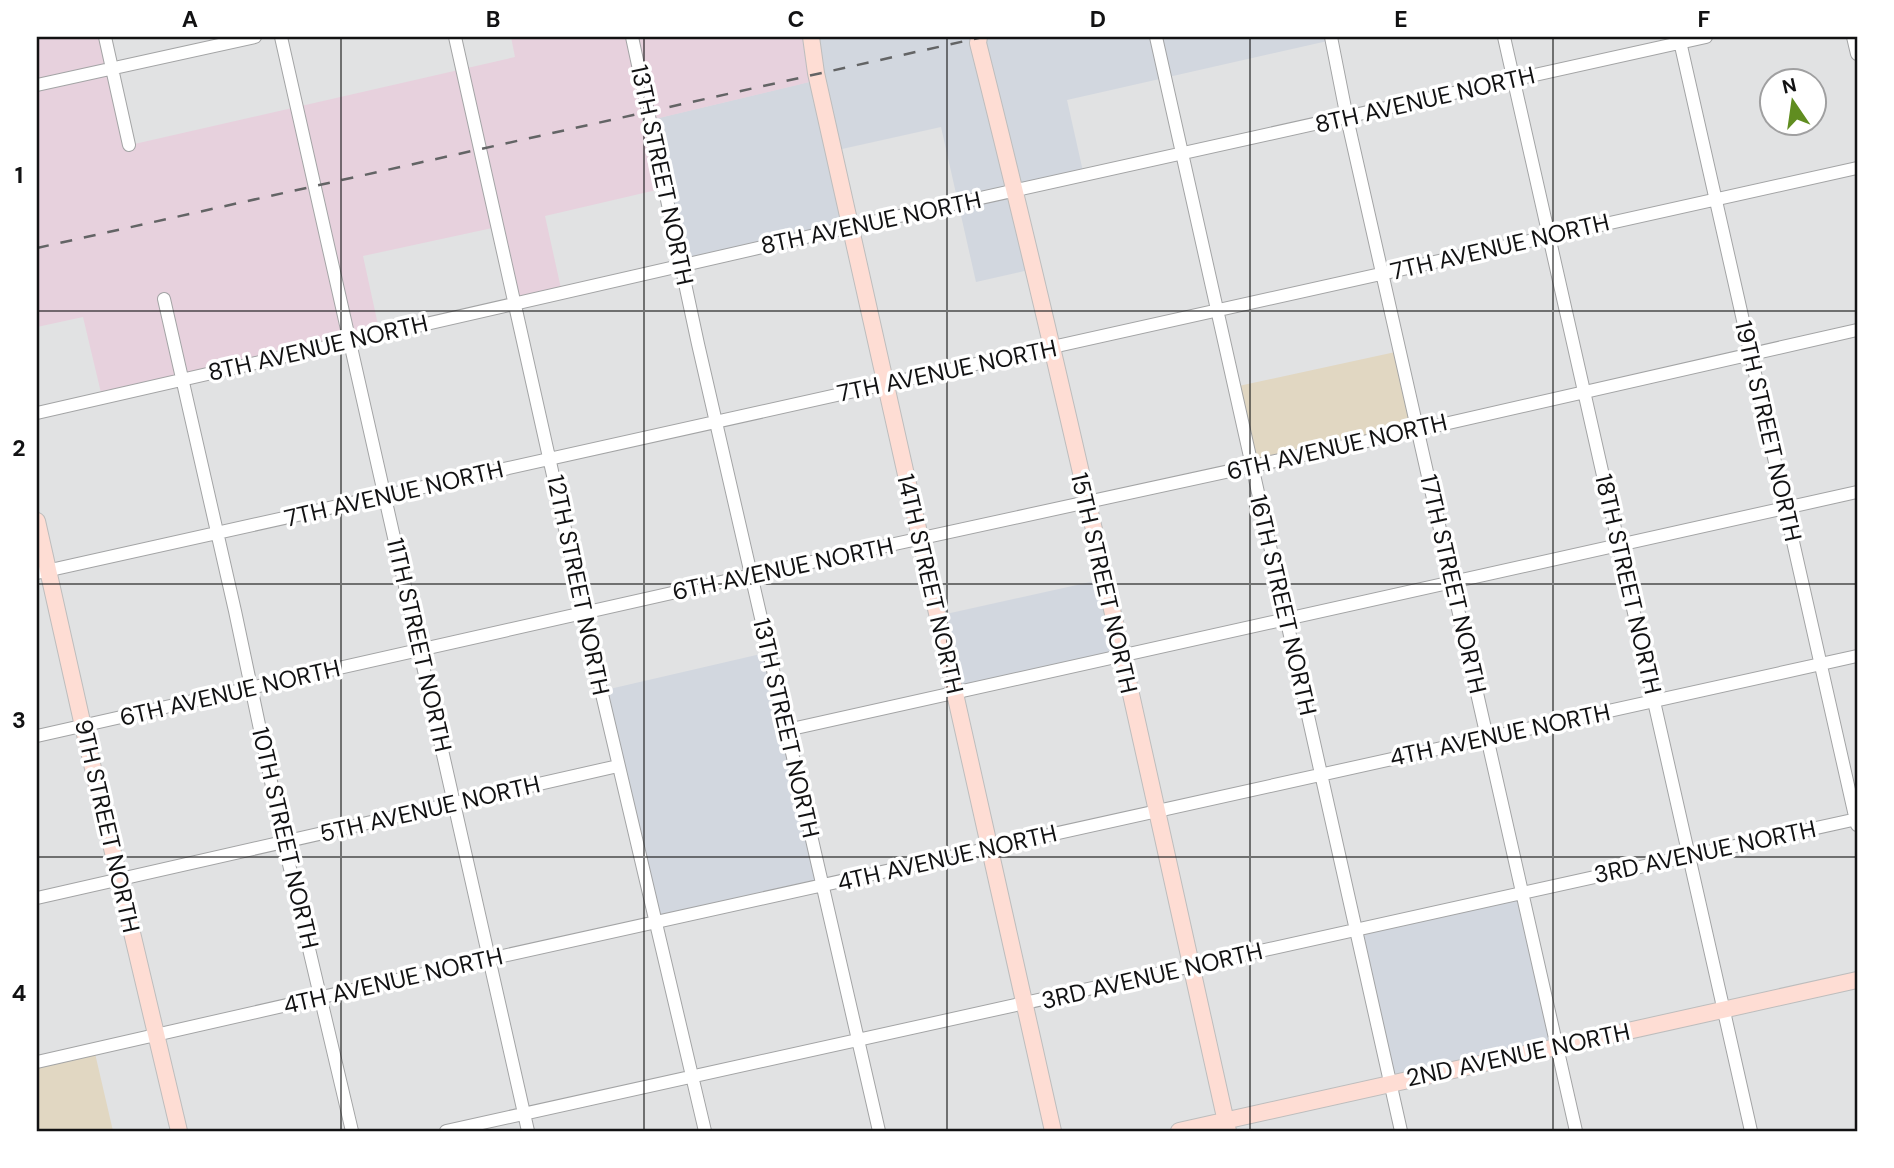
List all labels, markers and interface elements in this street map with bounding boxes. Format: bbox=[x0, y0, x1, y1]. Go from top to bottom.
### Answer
text: A bbox=[182, 4, 198, 34]
text: B bbox=[486, 4, 500, 34]
text: C bbox=[788, 4, 804, 34]
text: D bbox=[1090, 4, 1106, 34]
text: E bbox=[1394, 4, 1408, 34]
text: F bbox=[1698, 4, 1711, 34]
street label: 8TH AVENUE NORTH bbox=[1312, 59, 1538, 140]
street label: 13TH STREET NORTH bbox=[624, 62, 701, 288]
north arrow bbox=[1758, 66, 1828, 136]
text: N bbox=[1780, 72, 1799, 100]
text: 1 bbox=[15, 160, 23, 190]
street label: 8TH AVENUE NORTH bbox=[758, 184, 984, 261]
street label: 7TH AVENUE NORTH bbox=[1387, 206, 1612, 287]
street label: 8TH AVENUE NORTH bbox=[205, 307, 431, 388]
street label: 19TH STREET NORTH bbox=[1728, 318, 1809, 544]
street label: 7TH AVENUE NORTH bbox=[834, 332, 1060, 409]
street label: 6TH AVENUE NORTH bbox=[1224, 406, 1450, 487]
text: 2 bbox=[12, 433, 26, 463]
street label: 7TH AVENUE NORTH bbox=[281, 453, 506, 534]
street label: 15TH STREET NORTH bbox=[1064, 470, 1145, 696]
street label: 14TH STREET NORTH bbox=[890, 471, 971, 697]
street label: 17TH STREET NORTH bbox=[1413, 471, 1494, 696]
street label: 18TH STREET NORTH bbox=[1588, 471, 1669, 697]
street label: 12TH STREET NORTH bbox=[540, 472, 617, 698]
street label: 16TH STREET NORTH bbox=[1243, 492, 1324, 718]
street label: 6TH AVENUE NORTH bbox=[670, 530, 896, 607]
street label: 11TH STREET NORTH bbox=[380, 535, 459, 755]
street label: 13TH STREET NORTH bbox=[746, 615, 827, 841]
street label: 6TH AVENUE NORTH bbox=[117, 652, 343, 733]
street label: 4TH AVENUE NORTH bbox=[1387, 696, 1613, 773]
text: 3 bbox=[12, 705, 26, 735]
street label: 9TH STREET NORTH bbox=[68, 716, 147, 936]
street label: 10TH STREET NORTH bbox=[245, 724, 326, 952]
street label: 5TH AVENUE NORTH bbox=[317, 768, 543, 849]
street label: 3RD AVENUE NORTH bbox=[1591, 813, 1819, 890]
street label: 4TH AVENUE NORTH bbox=[834, 817, 1060, 898]
street label: 3RD AVENUE NORTH bbox=[1038, 935, 1266, 1016]
street label: 4TH AVENUE NORTH bbox=[280, 940, 506, 1021]
text: 4 bbox=[12, 978, 27, 1008]
street label: 2ND AVENUE NORTH bbox=[1403, 1016, 1633, 1093]

